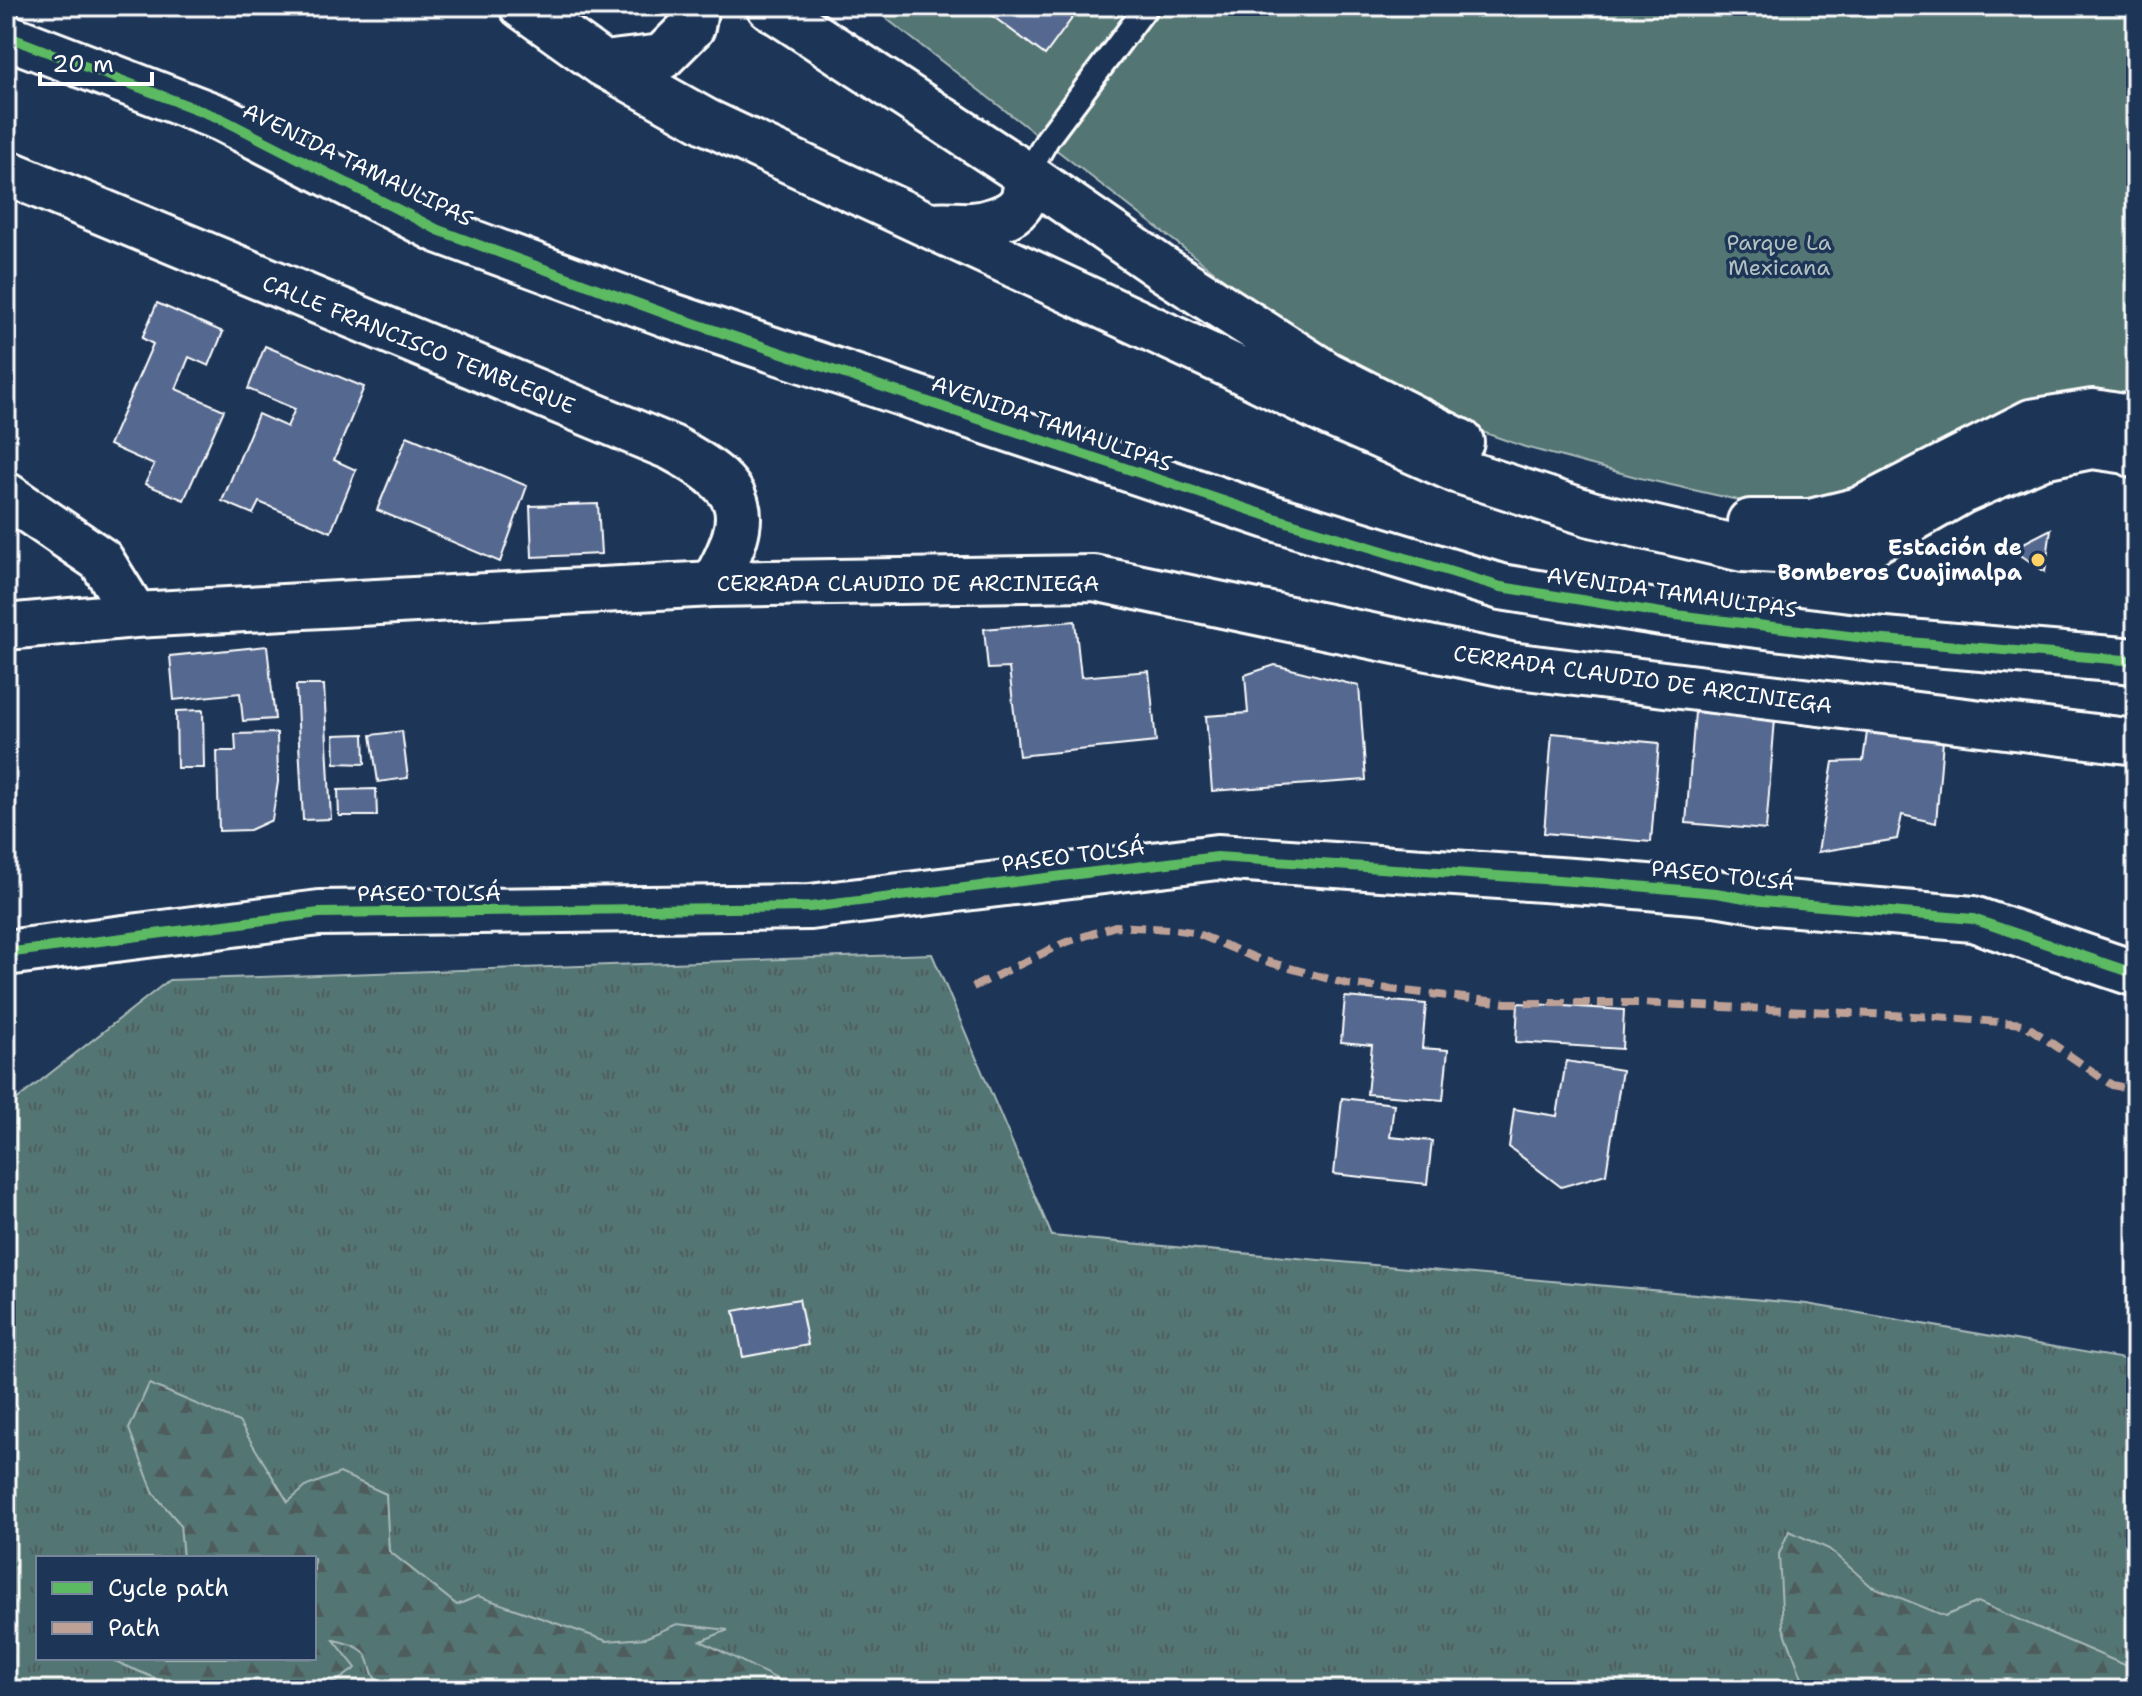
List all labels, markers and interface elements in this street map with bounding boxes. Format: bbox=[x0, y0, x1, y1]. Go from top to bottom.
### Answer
scale bar bbox=[40, 36, 152, 86]
text: 20 m bbox=[52, 48, 114, 80]
street label: AVENIDA TAMAULIPAS bbox=[238, 96, 478, 233]
park label: Parque La Mexicana bbox=[1727, 228, 1832, 282]
street label: CALLE FRANCISCO TEMBLEQUE bbox=[258, 268, 580, 421]
street label: AVENIDA TAMAULIPAS bbox=[928, 369, 1176, 478]
place label: Estación de Bomberos Cuajimalpa bbox=[1777, 533, 2022, 587]
marker: Estación de Bomberos Cuajimalpa bbox=[2029, 551, 2047, 569]
street label: AVENIDA TAMAULIPAS bbox=[1545, 561, 1799, 624]
street label: CERRADA CLAUDIO DE ARCINIEGA bbox=[717, 569, 1099, 598]
street label: CERRADA CLAUDIO DE ARCINIEGA bbox=[1452, 639, 1834, 720]
street label: PASEO TOLSÁ bbox=[1000, 832, 1146, 879]
street label: PASEO TOLSÁ bbox=[1650, 854, 1796, 897]
street label: PASEO TOLSÁ bbox=[357, 879, 501, 908]
legend bbox=[36, 1556, 316, 1660]
text: Cycle path bbox=[108, 1572, 229, 1604]
text: Path bbox=[108, 1612, 160, 1644]

